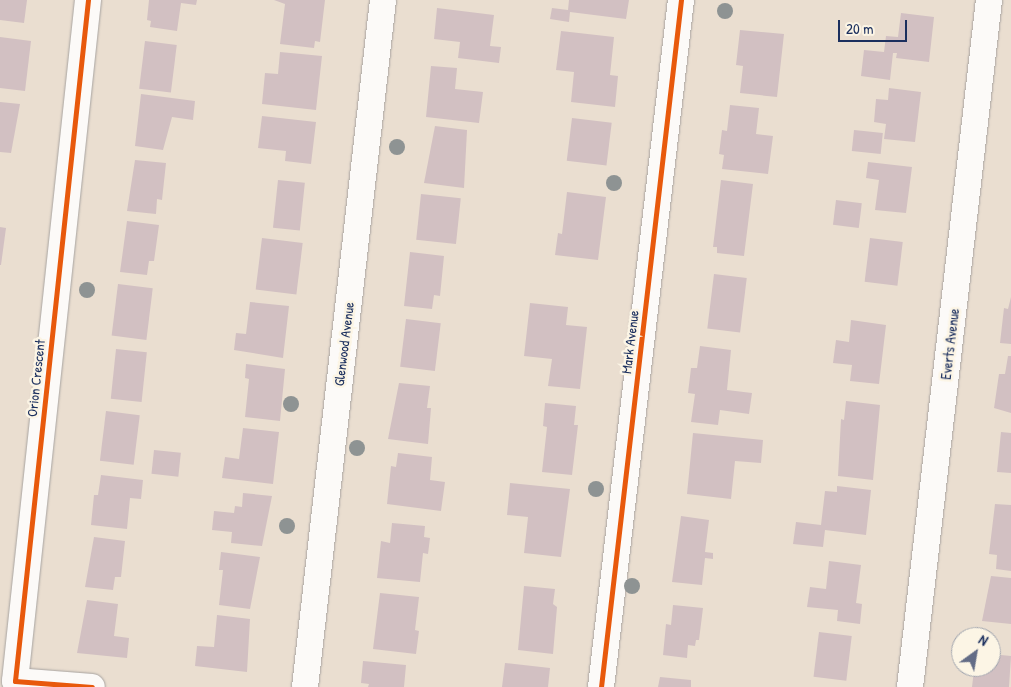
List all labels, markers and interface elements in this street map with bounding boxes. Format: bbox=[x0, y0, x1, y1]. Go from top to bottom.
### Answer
scale bar bbox=[841, 10, 910, 42]
text: 20 m bbox=[846, 18, 873, 39]
street label: Glenwood Avenue bbox=[331, 301, 357, 387]
street label: Everts Avenue bbox=[937, 307, 963, 381]
street label: Mark Avenue bbox=[618, 309, 642, 375]
street label: Orion Crescent bbox=[24, 338, 48, 418]
north arrow bbox=[951, 627, 1001, 677]
text: N bbox=[975, 630, 992, 650]

